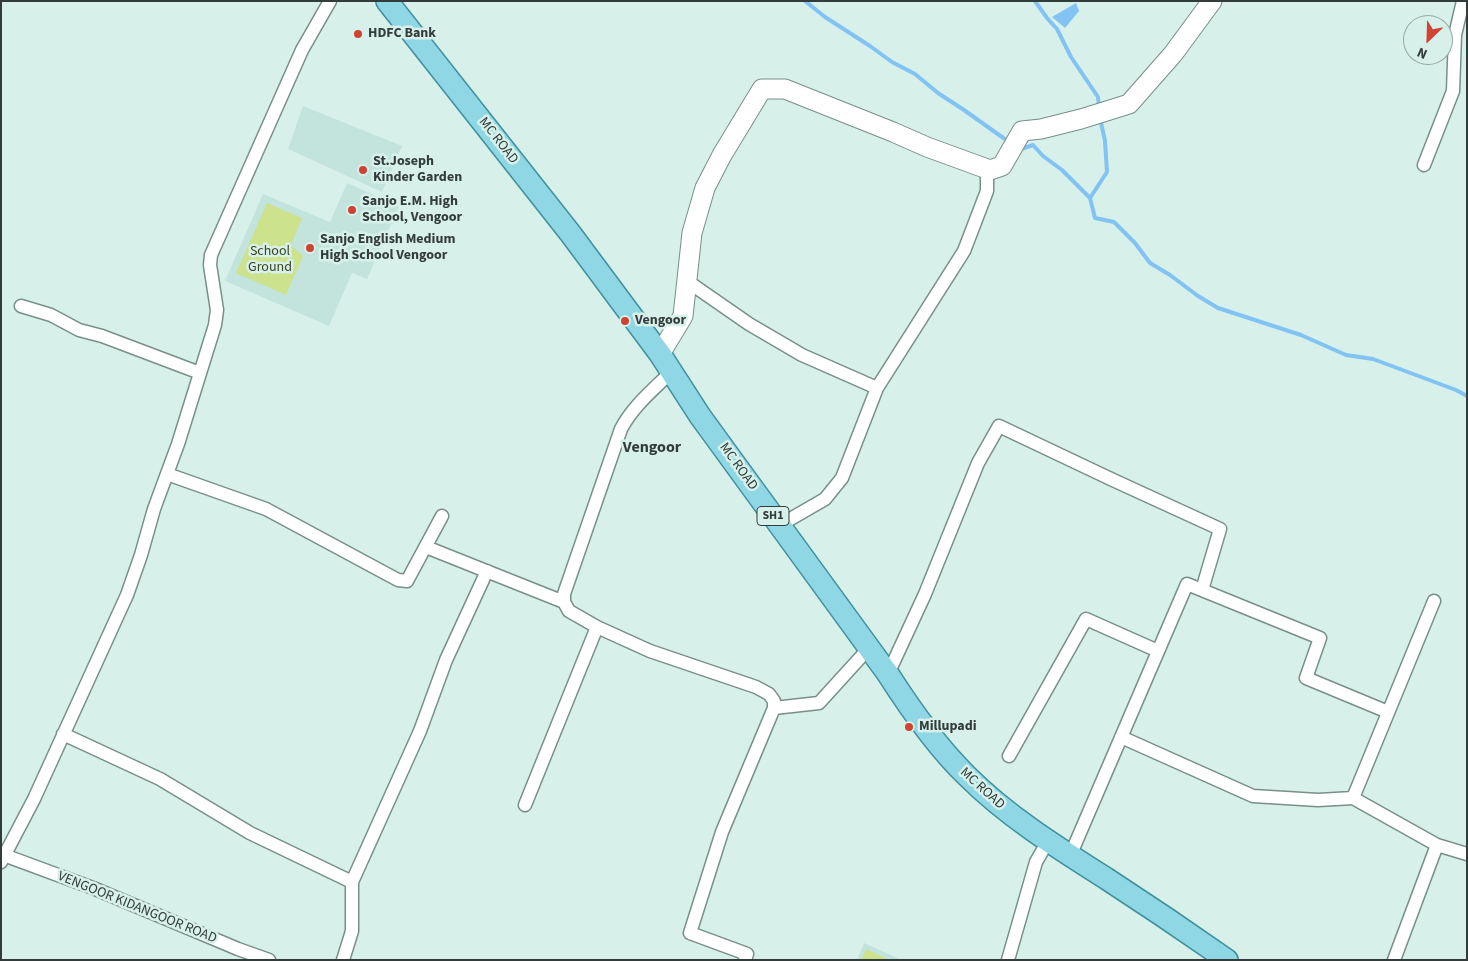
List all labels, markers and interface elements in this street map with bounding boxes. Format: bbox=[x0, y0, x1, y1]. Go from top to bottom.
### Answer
north arrow bbox=[1403, 15, 1453, 65]
place label: HDFC Bank bbox=[368, 26, 436, 42]
marker: HDFC Bank bbox=[352, 28, 364, 40]
text: N bbox=[1414, 42, 1431, 64]
street label: MC ROAD bbox=[475, 114, 521, 168]
place label: St.Joseph Kinder Garden bbox=[373, 154, 462, 186]
marker: St.Joseph Kinder Garden bbox=[357, 164, 369, 176]
place label: Sanjo E.M. High School, Vengoor bbox=[362, 194, 462, 226]
marker: Sanjo E.M. High School, Vengoor bbox=[346, 204, 358, 216]
place label: Sanjo English Medium High School Vengoor bbox=[320, 232, 455, 264]
marker: Sanjo English Medium High School Vengoor bbox=[304, 242, 316, 254]
park label: School Ground bbox=[248, 244, 292, 276]
place label: Vengoor bbox=[635, 313, 686, 329]
marker: Vengoor bbox=[619, 315, 631, 327]
district label: Vengoor bbox=[623, 438, 681, 458]
street label: MC ROAD bbox=[715, 440, 761, 494]
road number: SH1 bbox=[757, 506, 789, 526]
place label: Millupadi bbox=[919, 719, 977, 735]
marker: Millupadi bbox=[903, 721, 915, 733]
street label: MC ROAD bbox=[956, 765, 1008, 813]
street label: VENGOOR KIDANGOOR ROAD bbox=[55, 868, 219, 948]

